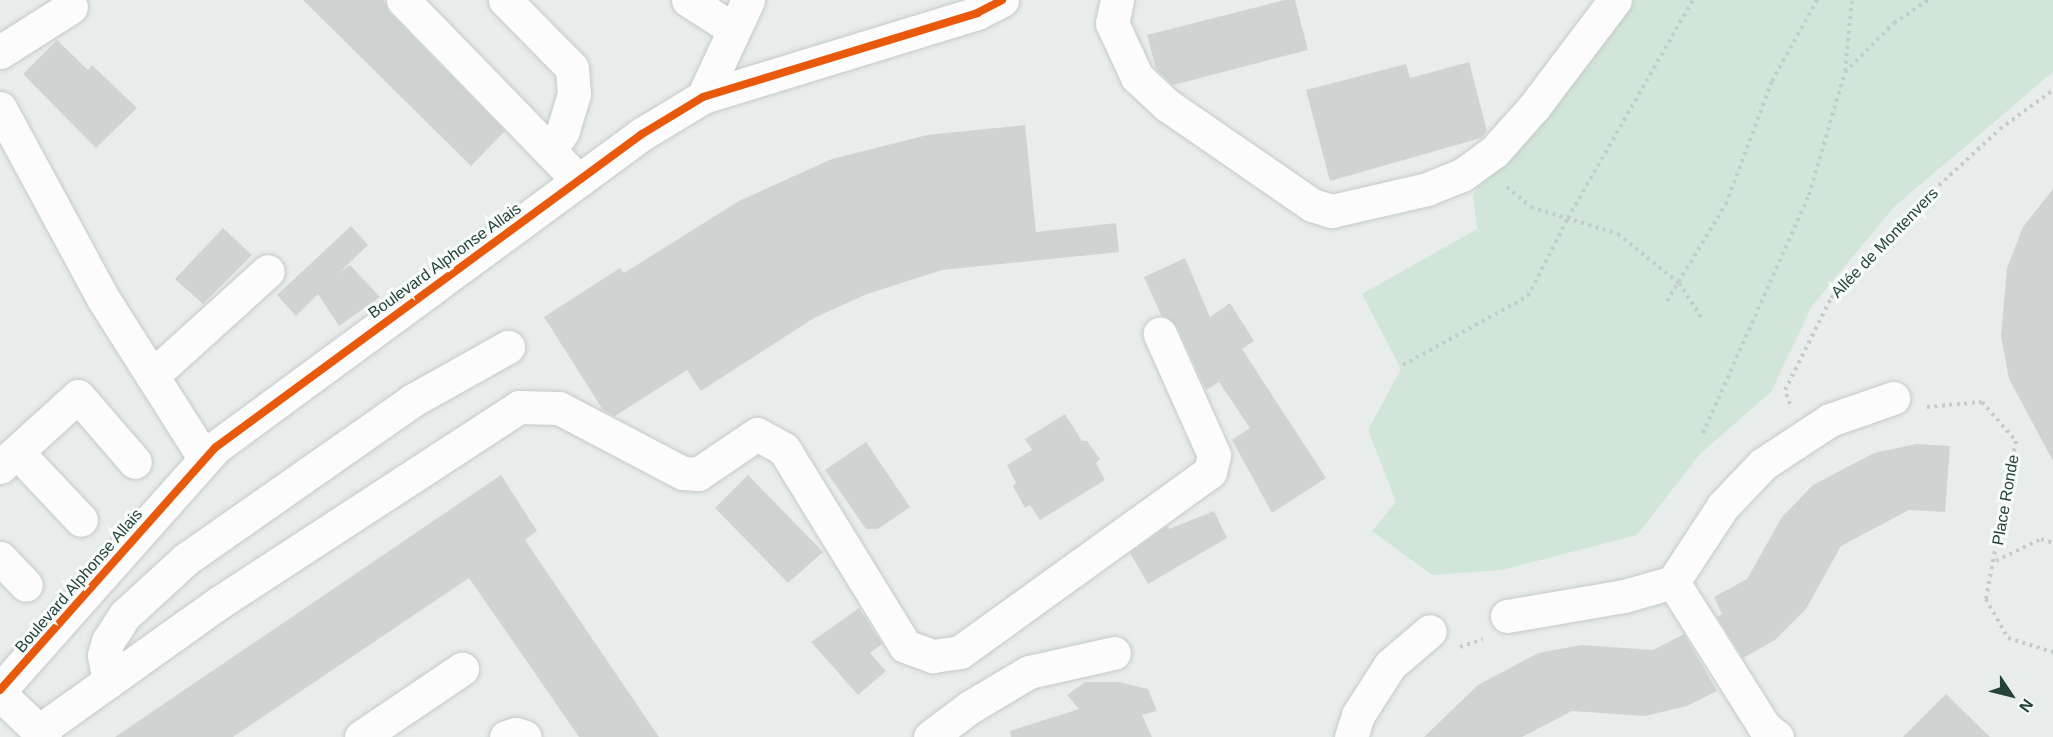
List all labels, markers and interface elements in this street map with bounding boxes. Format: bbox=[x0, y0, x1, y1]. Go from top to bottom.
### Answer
street label: Allée de Montenvers bbox=[1827, 184, 1943, 302]
street label: Boulevard Alphonse Allais bbox=[364, 199, 526, 323]
street label: Place Ronde bbox=[1989, 453, 2023, 547]
street label: Boulevard Alphonse Allais bbox=[11, 505, 147, 657]
north arrow bbox=[1981, 665, 2041, 725]
text: N bbox=[2016, 696, 2036, 715]

